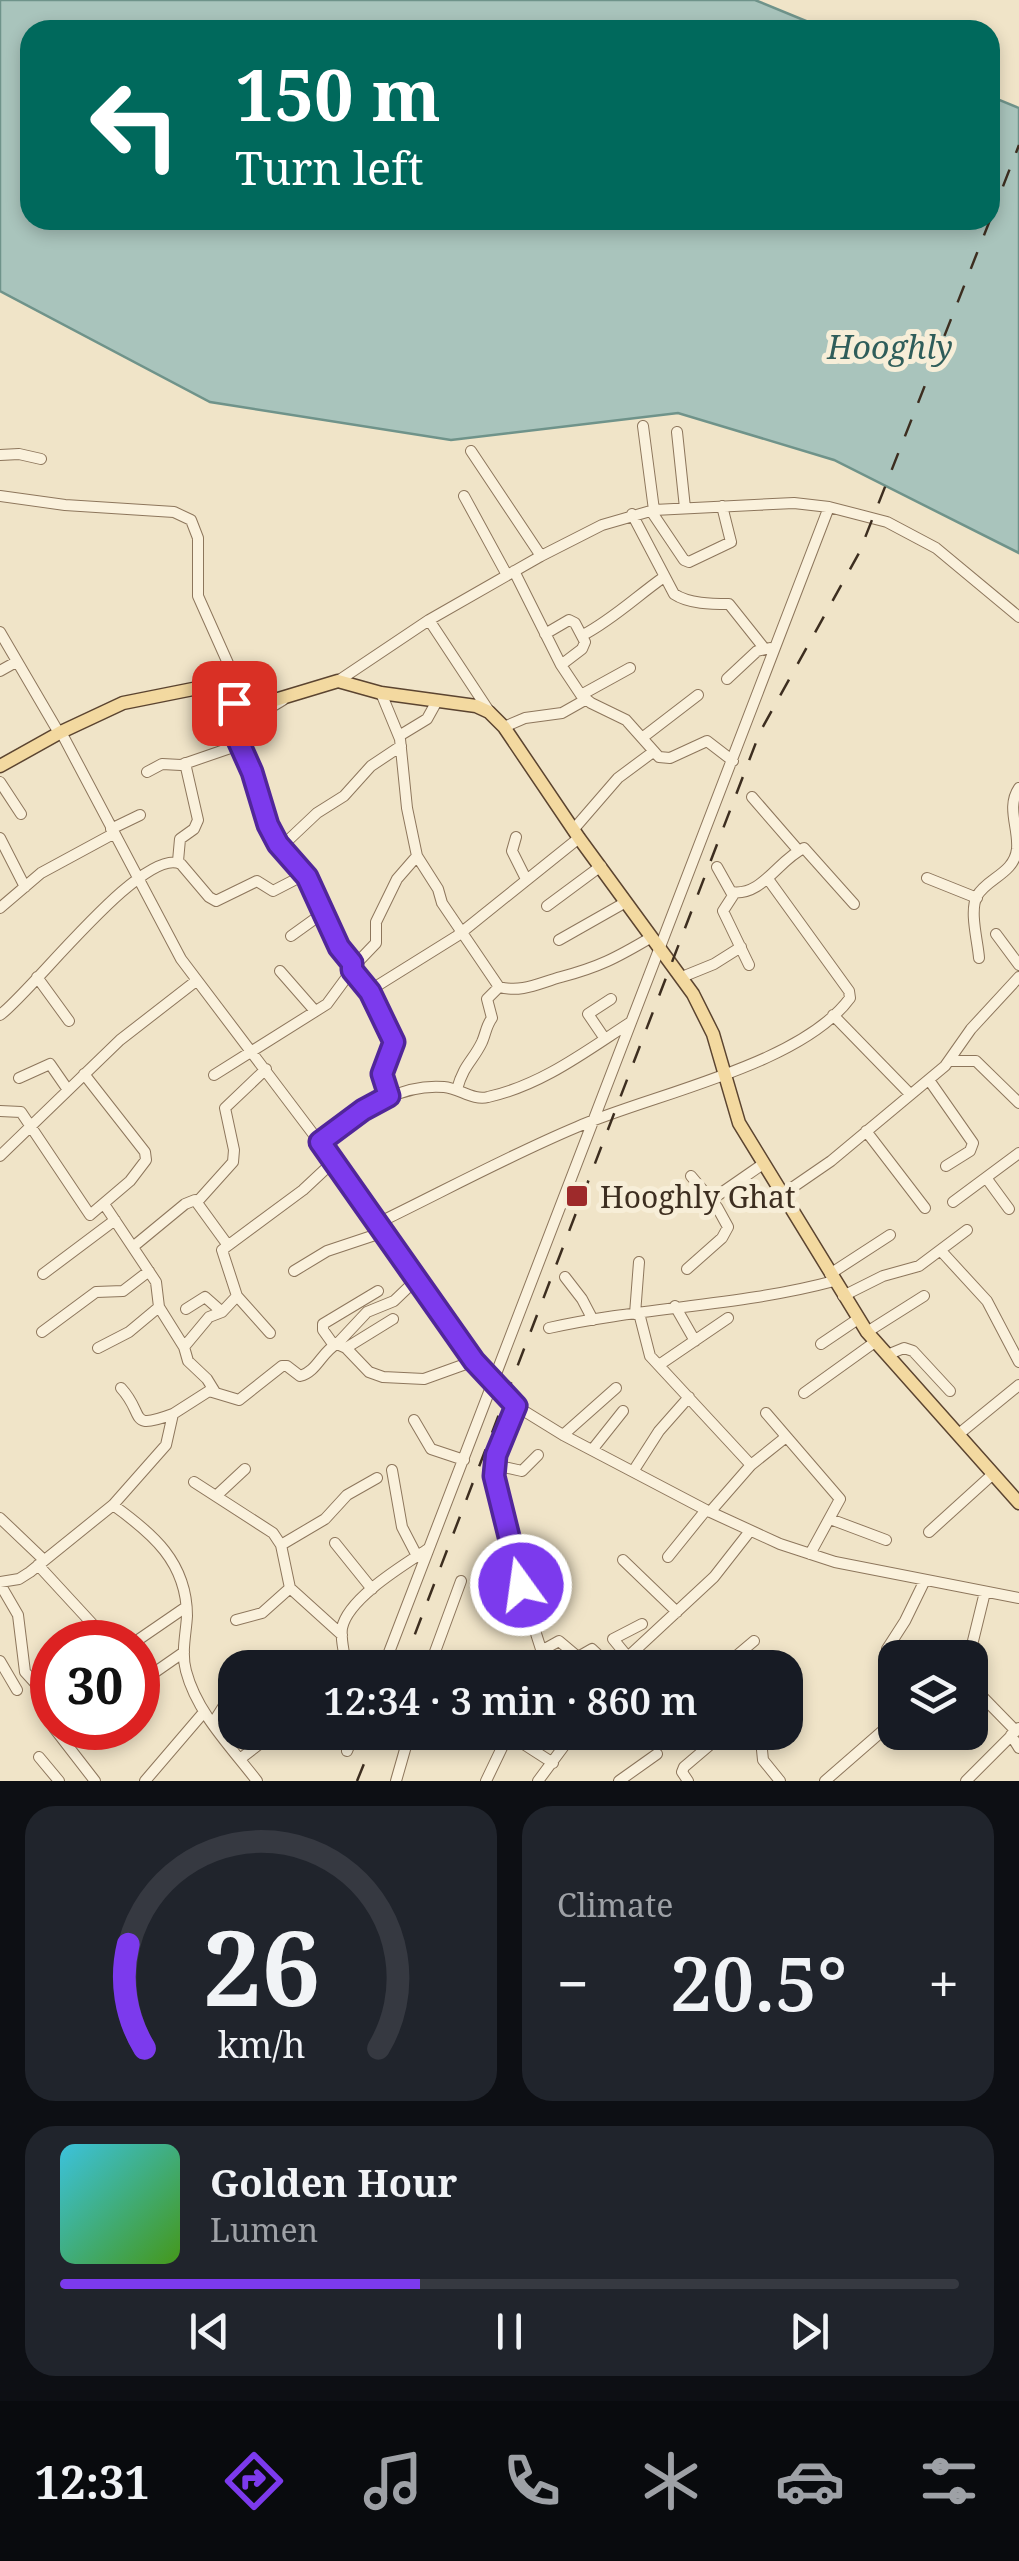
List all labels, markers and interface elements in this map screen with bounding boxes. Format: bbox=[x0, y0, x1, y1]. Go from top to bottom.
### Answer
text: 150 m bbox=[235, 46, 441, 142]
icon: left bbox=[70, 60, 200, 190]
text: Turn left bbox=[235, 137, 424, 198]
water label: Hooghly bbox=[826, 325, 953, 368]
pin bbox=[192, 661, 277, 746]
icon: arrive bbox=[207, 676, 262, 731]
place label: Hooghly Ghat bbox=[600, 1176, 796, 1217]
marker: Hooghly Ghat bbox=[564, 1183, 590, 1209]
position arrow bbox=[469, 1533, 573, 1637]
speed limit sign: 30 bbox=[30, 1620, 160, 1750]
map controls bbox=[878, 1640, 988, 1750]
button: layers bbox=[878, 1640, 988, 1750]
text: 12:34 · 3 min · 860 m bbox=[323, 1674, 698, 1726]
text: Climate bbox=[557, 1883, 673, 1926]
text: 26 bbox=[202, 1895, 320, 2036]
text: 20.5° bbox=[670, 1931, 847, 2033]
text: − bbox=[557, 1945, 589, 2020]
text: + bbox=[928, 1945, 959, 2020]
text: km/h bbox=[217, 2020, 305, 2068]
text: Golden Hour bbox=[210, 2156, 457, 2208]
text: Lumen bbox=[210, 2208, 318, 2251]
icon: previous bbox=[182, 2304, 237, 2359]
icon: pause bbox=[482, 2304, 537, 2359]
icon: next bbox=[782, 2304, 837, 2359]
icon: directions bbox=[219, 2446, 289, 2516]
icon: music bbox=[358, 2446, 428, 2516]
icon: phone bbox=[497, 2446, 567, 2516]
icon: climate bbox=[636, 2446, 706, 2516]
icon: car bbox=[775, 2446, 845, 2516]
icon: filters bbox=[914, 2446, 984, 2516]
text: 12:31 bbox=[35, 2451, 150, 2512]

